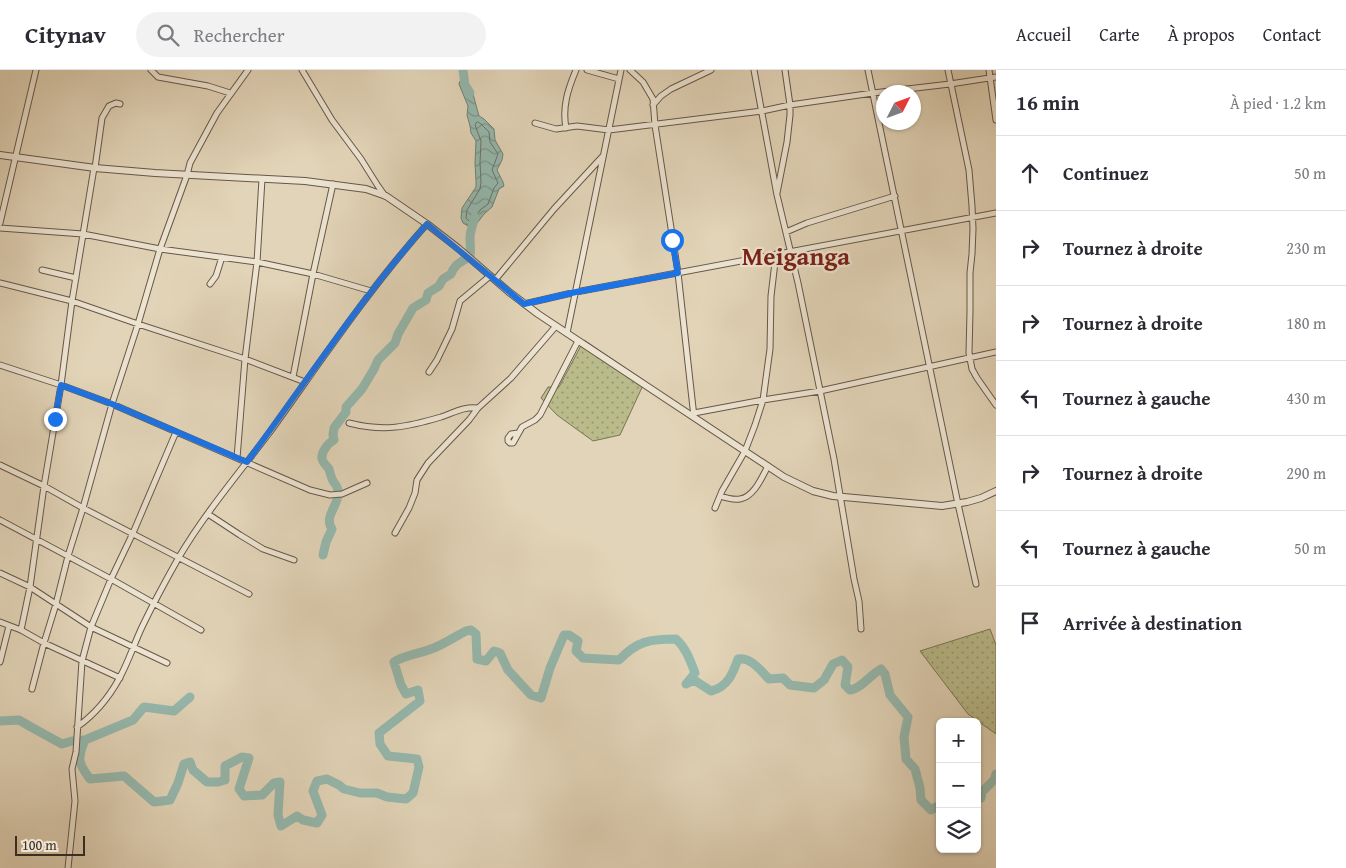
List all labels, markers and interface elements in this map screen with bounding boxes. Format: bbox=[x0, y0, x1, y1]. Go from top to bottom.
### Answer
search box bbox=[136, 12, 486, 57]
text: Citynav bbox=[25, 17, 106, 52]
icon: search bbox=[154, 21, 182, 49]
text: Rechercher bbox=[194, 21, 285, 49]
text: Accueil bbox=[1016, 21, 1071, 48]
text: Carte bbox=[1099, 21, 1140, 48]
text: À propos bbox=[1168, 21, 1235, 48]
text: Contact bbox=[1263, 21, 1321, 48]
north arrow bbox=[876, 85, 921, 130]
text: 16 min bbox=[1016, 87, 1079, 118]
text: À pied · 1.2 km bbox=[1230, 91, 1326, 115]
icon: ahead bbox=[1016, 159, 1044, 187]
text: Continuez bbox=[1063, 159, 1149, 187]
text: 50 m bbox=[1294, 161, 1326, 185]
route start bbox=[661, 229, 684, 252]
icon: right bbox=[1016, 234, 1044, 262]
text: Tournez à droite bbox=[1063, 234, 1203, 262]
text: 230 m bbox=[1286, 236, 1326, 260]
district label: Meiganga bbox=[742, 238, 850, 274]
icon: right bbox=[1016, 309, 1044, 337]
text: Tournez à droite bbox=[1063, 309, 1203, 337]
text: 180 m bbox=[1286, 311, 1326, 335]
icon: left bbox=[1016, 384, 1044, 412]
text: Tournez à gauche bbox=[1063, 384, 1211, 412]
text: 430 m bbox=[1286, 386, 1326, 410]
route end bbox=[44, 408, 67, 431]
icon: right bbox=[1016, 459, 1044, 487]
text: Tournez à droite bbox=[1063, 459, 1203, 487]
text: 290 m bbox=[1286, 461, 1326, 485]
icon: left bbox=[1016, 534, 1044, 562]
text: Tournez à gauche bbox=[1063, 534, 1211, 562]
text: 50 m bbox=[1294, 536, 1326, 560]
icon: arrive bbox=[1016, 609, 1044, 637]
text: Arrivée à destination bbox=[1063, 609, 1242, 637]
map controls bbox=[936, 718, 981, 853]
button: + bbox=[936, 718, 981, 763]
button: − bbox=[936, 763, 981, 808]
button: layers bbox=[936, 808, 981, 853]
scale bar bbox=[15, 833, 85, 856]
text: 100 m bbox=[22, 835, 57, 855]

